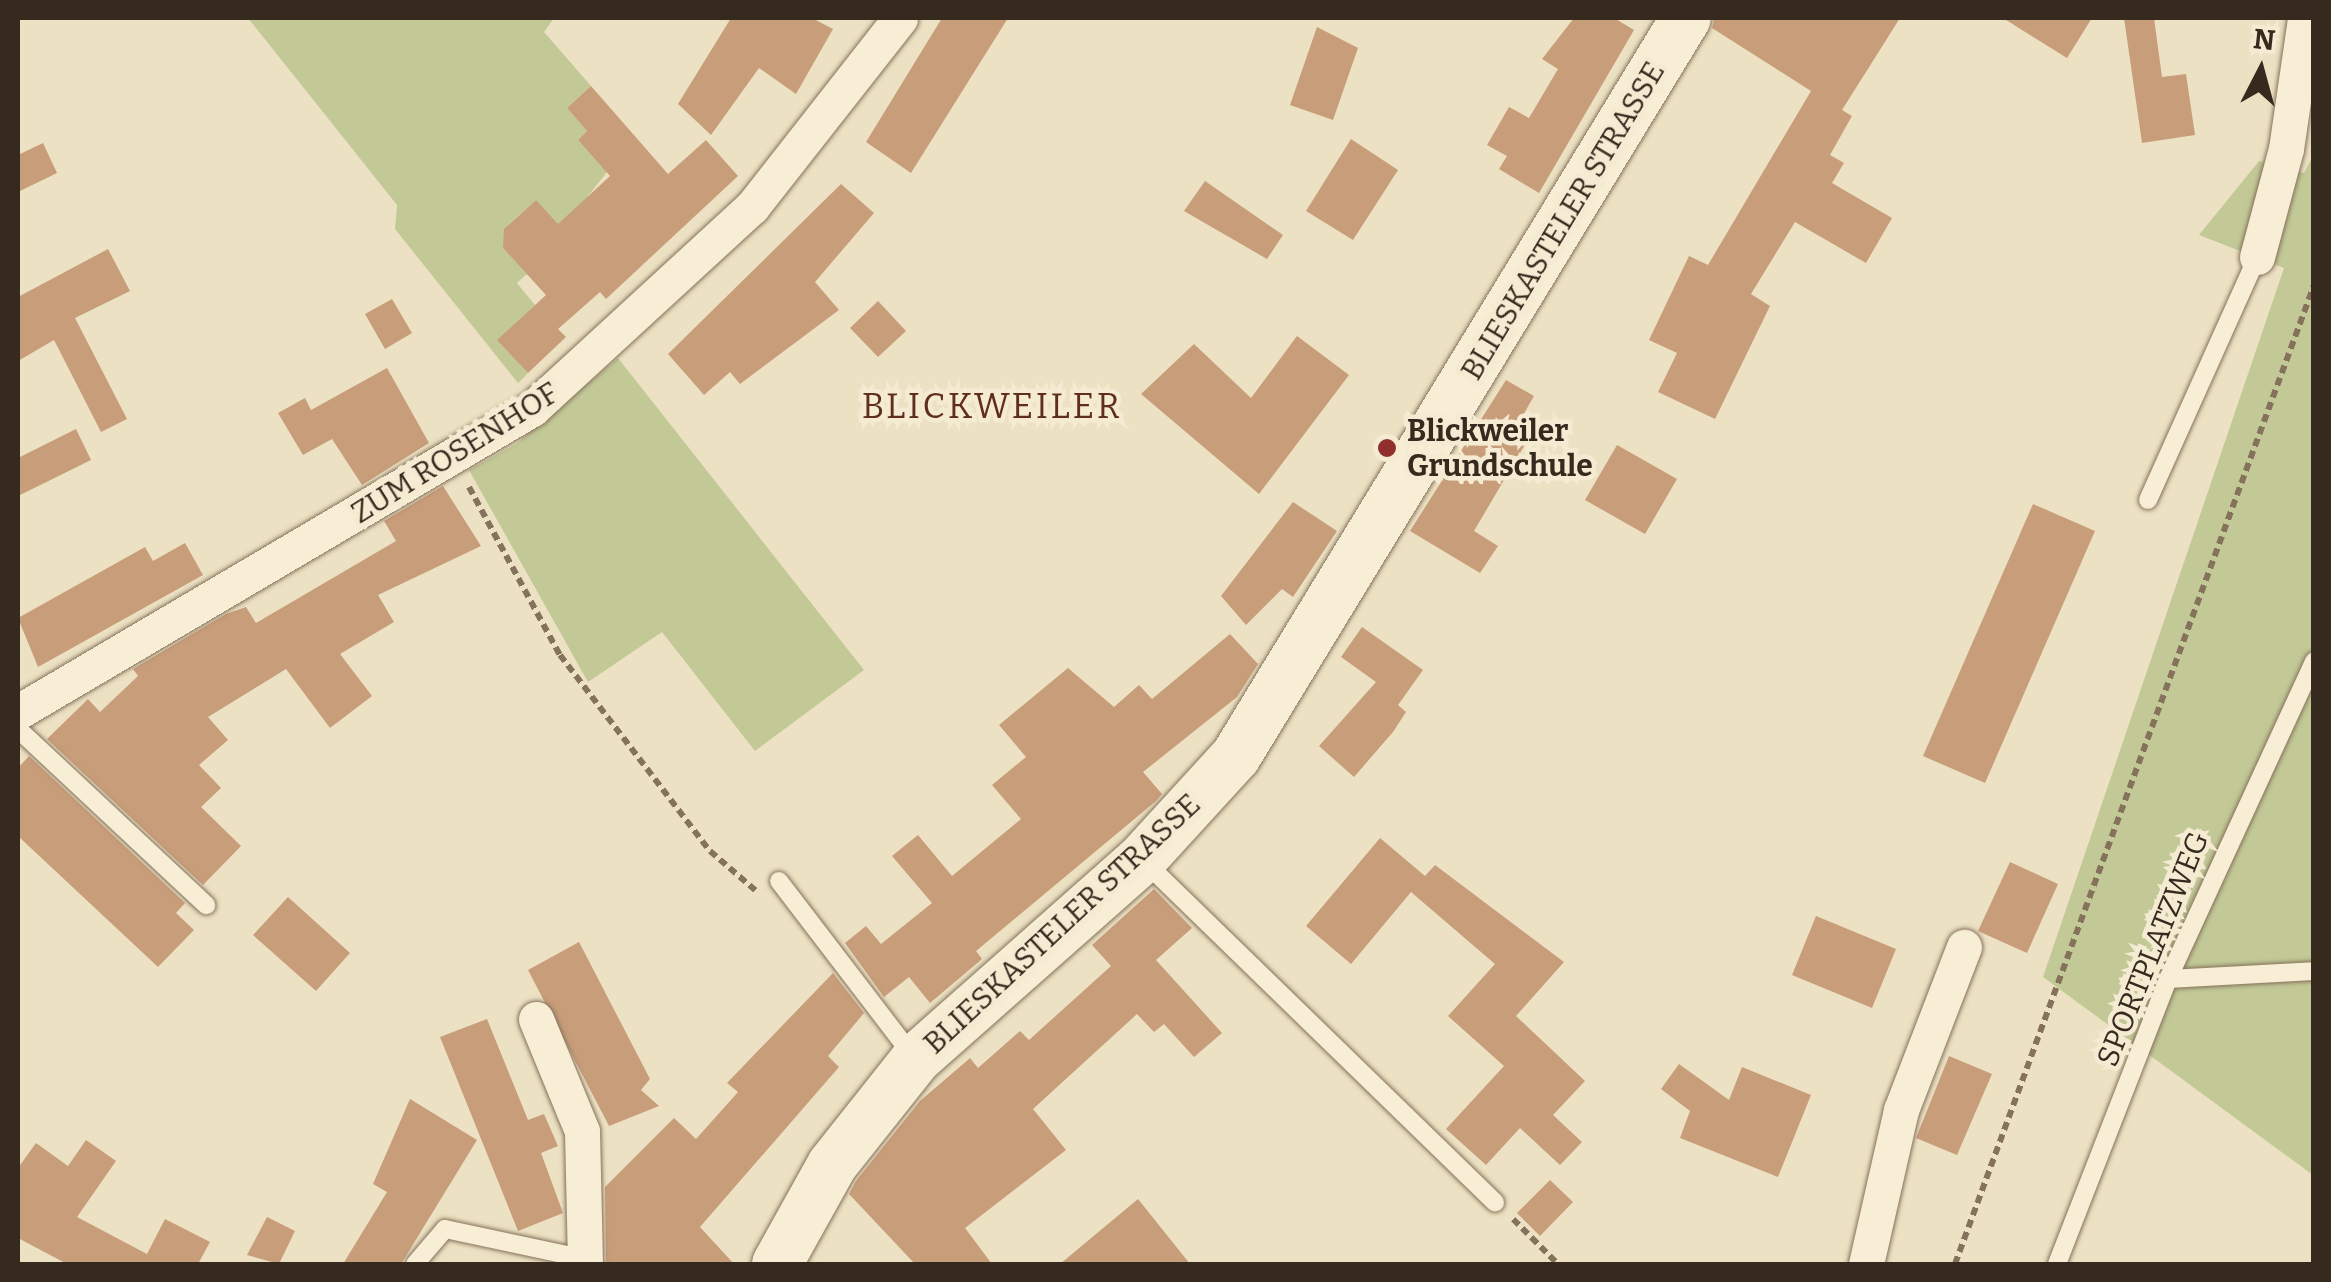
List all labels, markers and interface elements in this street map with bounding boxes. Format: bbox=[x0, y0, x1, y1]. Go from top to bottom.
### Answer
north arrow bbox=[2211, 20, 2311, 120]
text: N bbox=[2252, 22, 2277, 57]
street label: BLIESKASTELER STRASSE bbox=[1454, 55, 1672, 387]
street label: ZUM ROSENHOF bbox=[345, 375, 565, 531]
district label: BLICKWEILER bbox=[862, 385, 1122, 427]
place label: Blickweiler Grundschule bbox=[1407, 413, 1593, 484]
marker: Blickweiler Grundschule bbox=[1376, 437, 1398, 459]
street label: BLIESKASTELER STRASSE bbox=[916, 787, 1208, 1061]
street label: SPORTPLATZWEG bbox=[2090, 826, 2216, 1072]

